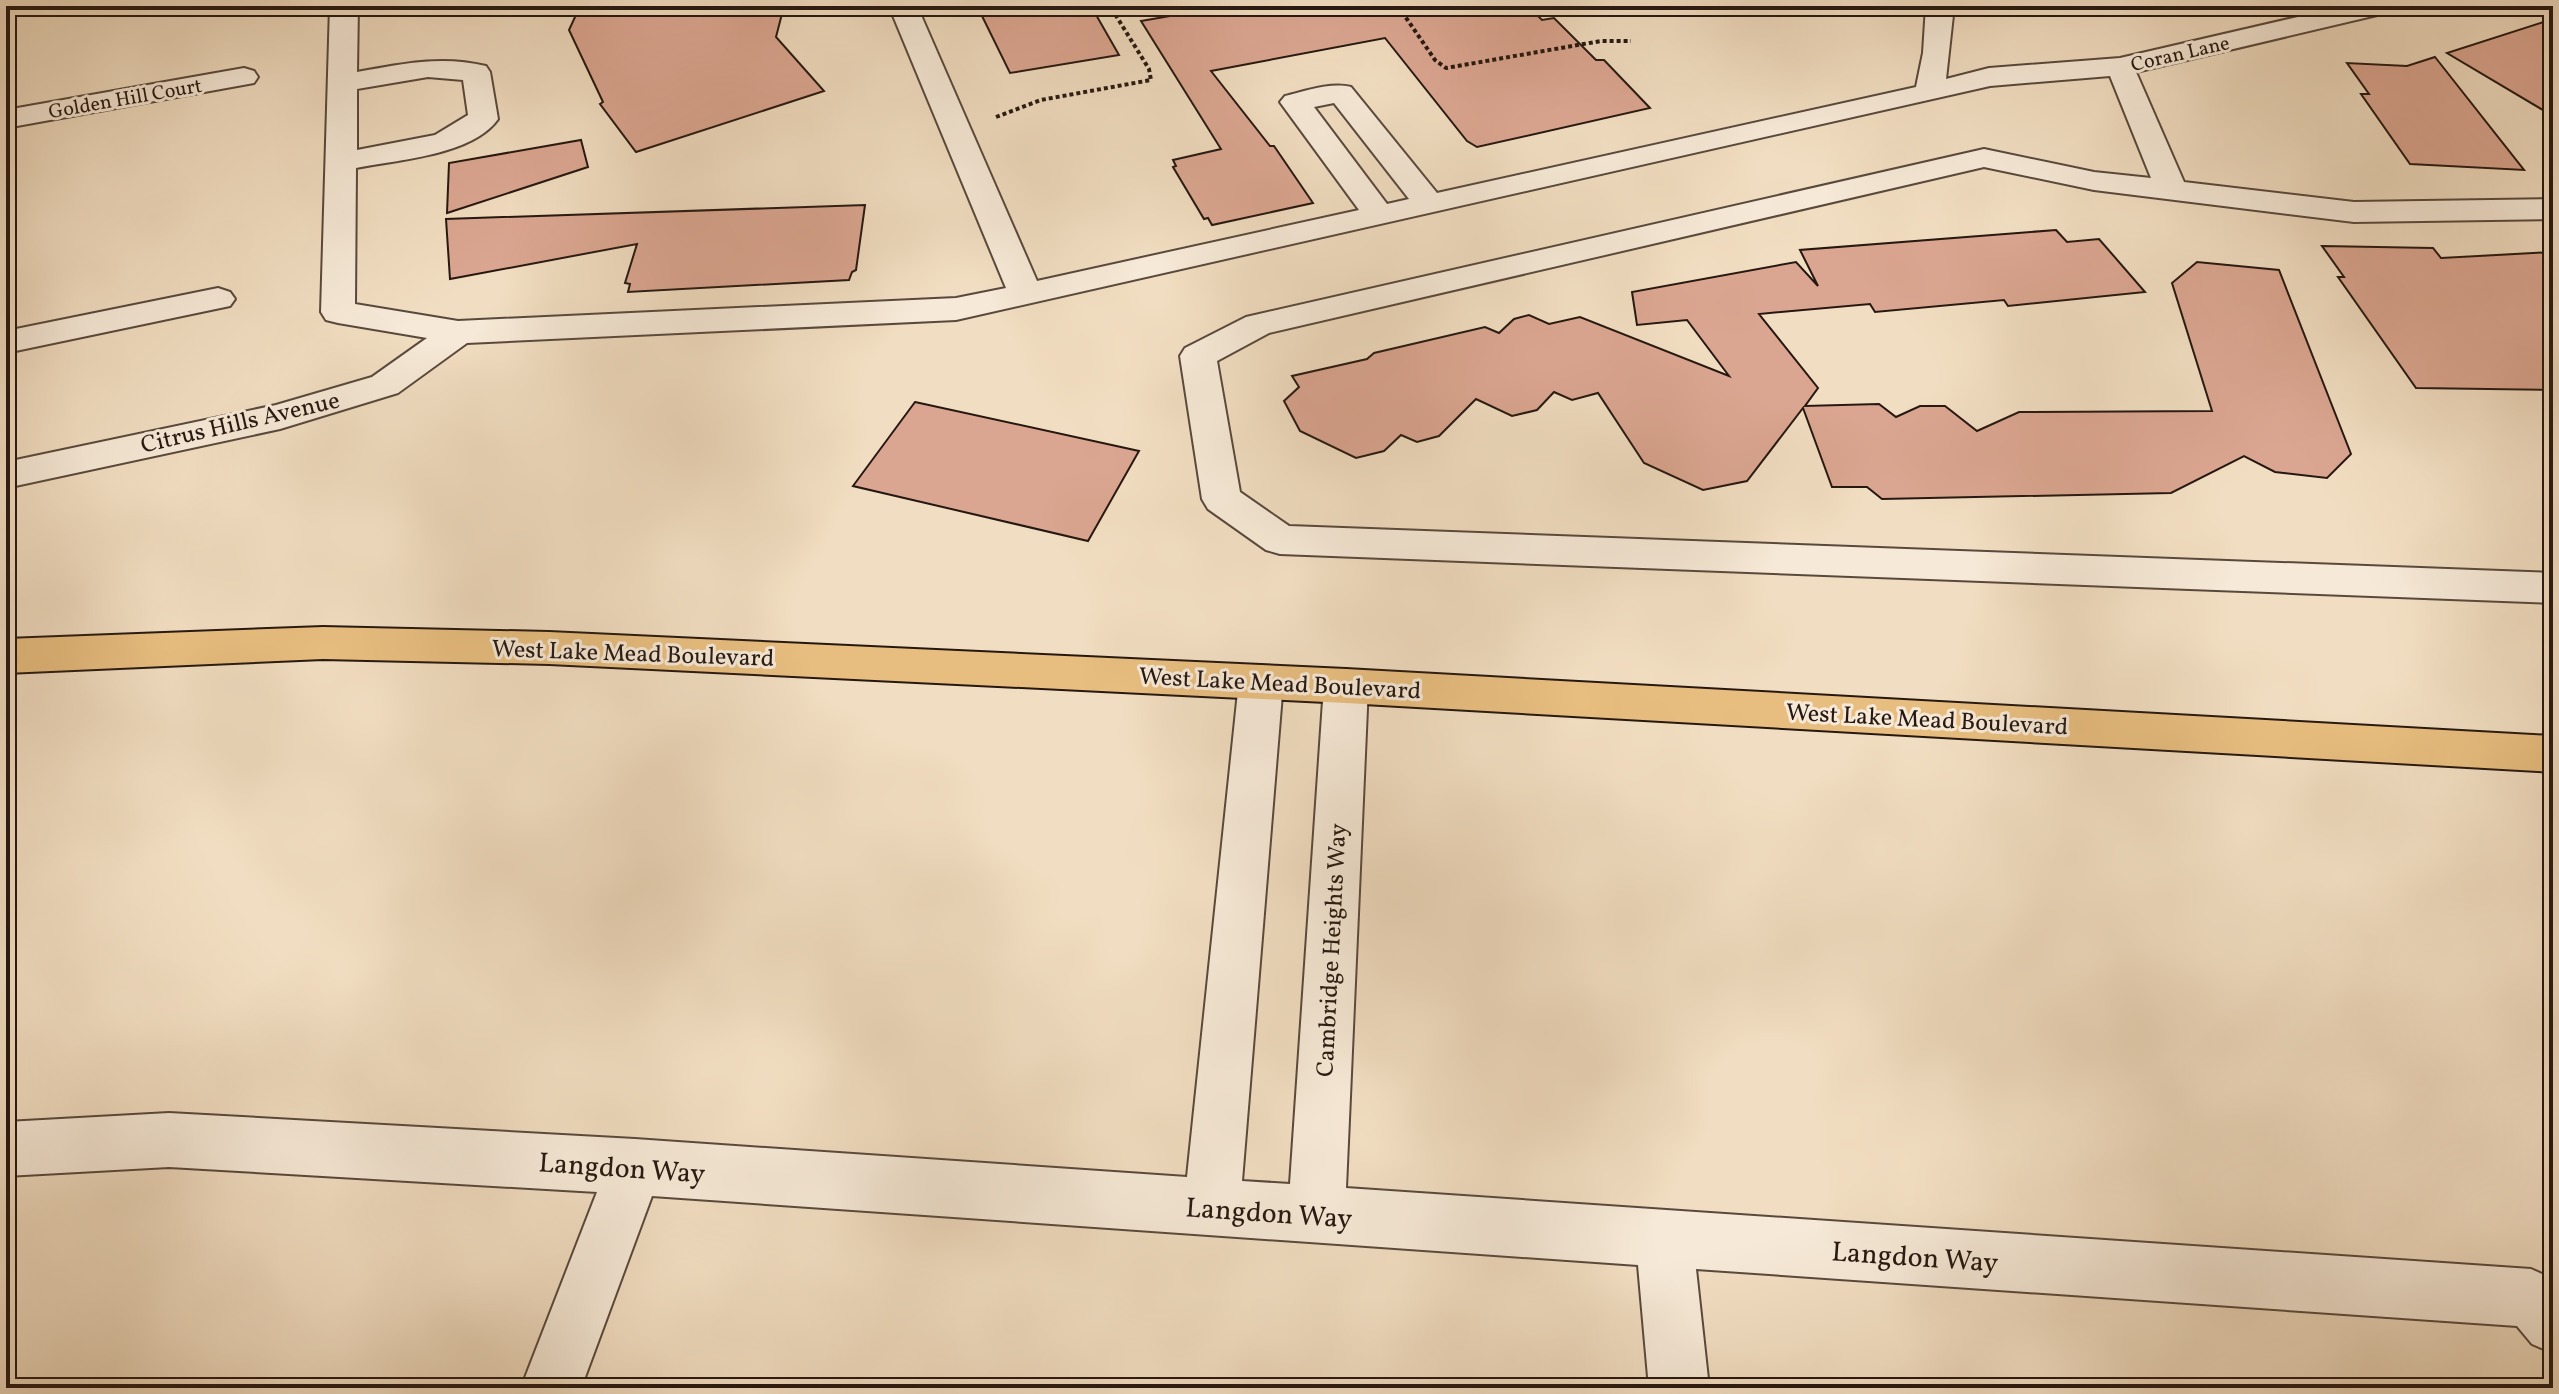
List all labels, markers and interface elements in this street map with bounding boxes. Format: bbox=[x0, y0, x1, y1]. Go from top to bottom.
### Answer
street label: Coran Lane bbox=[2128, 30, 2233, 80]
street label: Golden Hill Court bbox=[47, 73, 204, 127]
street label: Citrus Hills Avenue bbox=[138, 385, 343, 463]
street label: West Lake Mead Boulevard bbox=[491, 633, 775, 677]
street label: West Lake Mead Boulevard bbox=[1138, 661, 1422, 709]
street label: West Lake Mead Boulevard bbox=[1785, 697, 2069, 745]
street label: Cambridge Heights Way bbox=[1309, 822, 1357, 1078]
street label: Langdon Way bbox=[537, 1144, 707, 1195]
street label: Langdon Way bbox=[1184, 1189, 1354, 1240]
street label: Langdon Way bbox=[1830, 1233, 2000, 1284]

